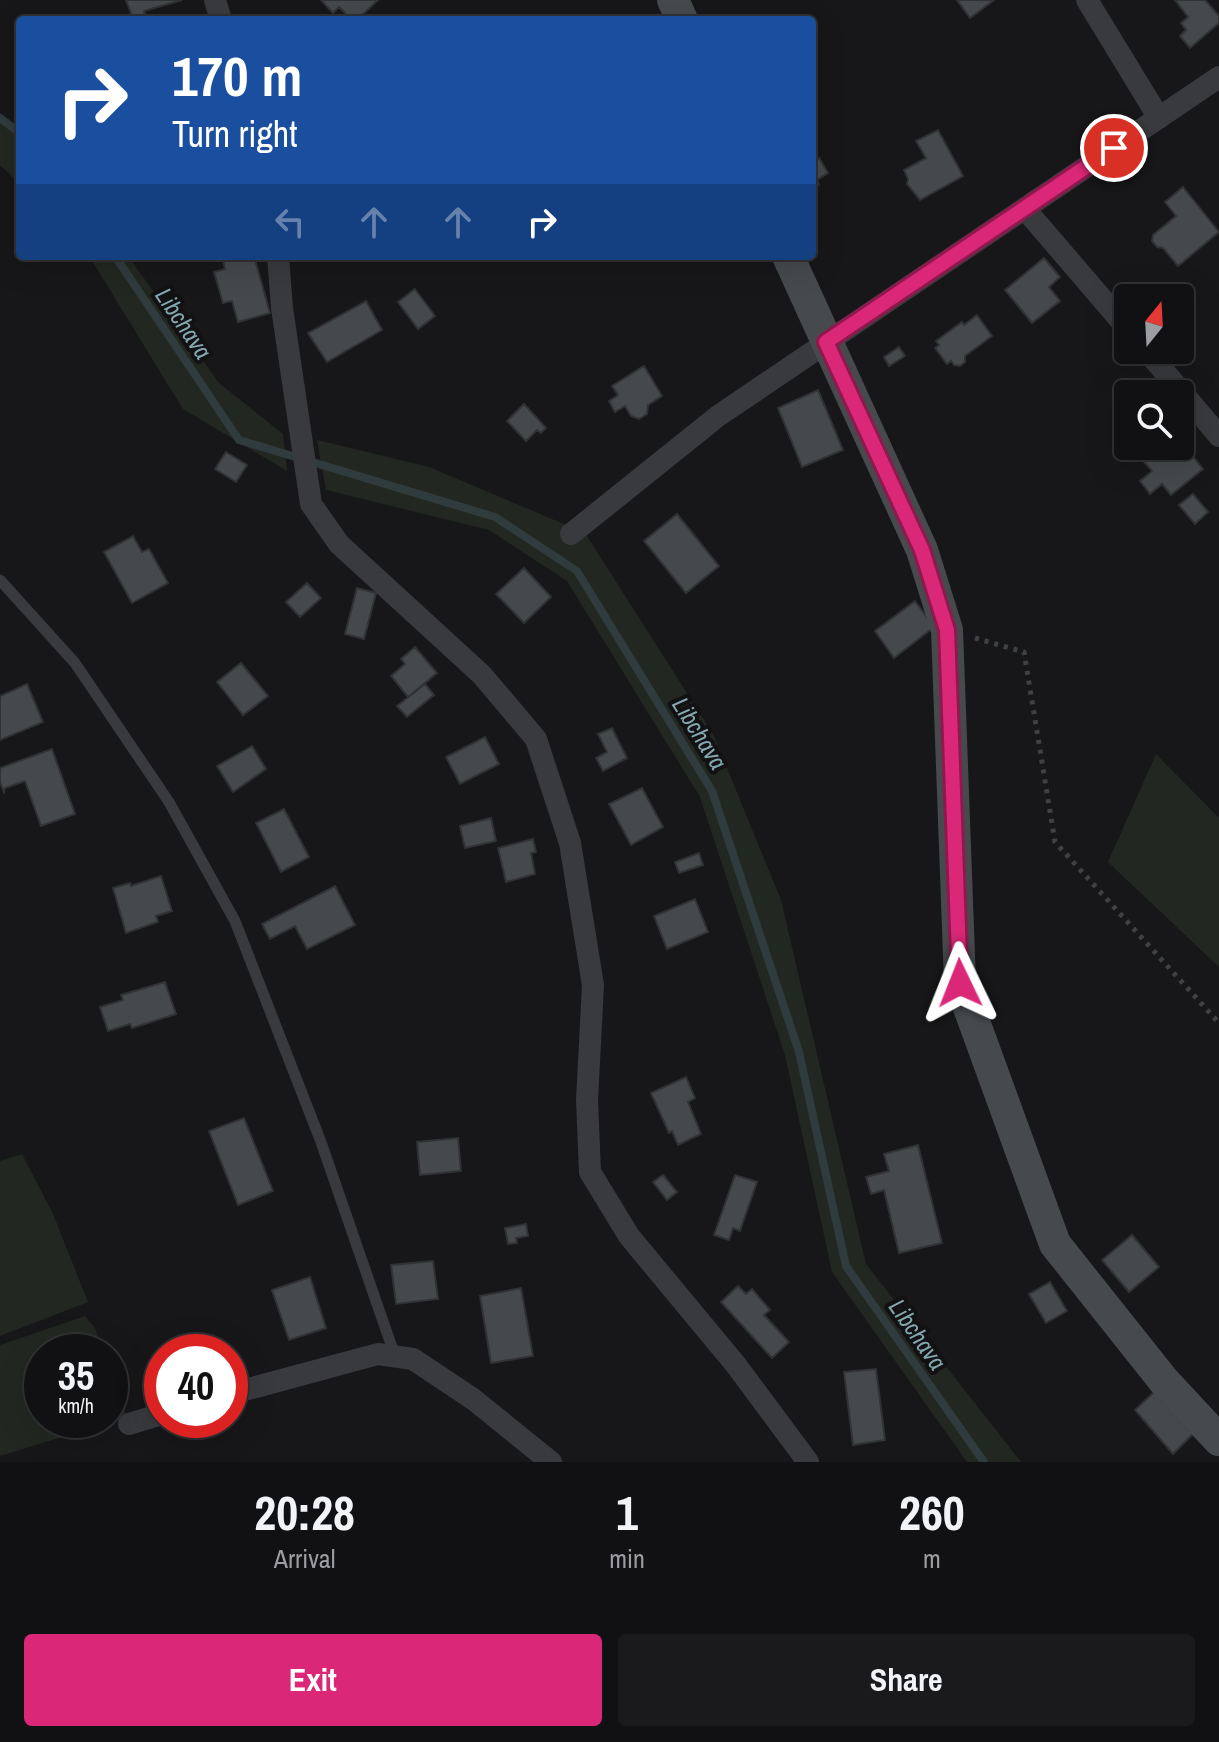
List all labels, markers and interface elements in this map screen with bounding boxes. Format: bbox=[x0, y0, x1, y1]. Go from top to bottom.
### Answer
text: 170 m bbox=[172, 38, 302, 113]
icon: right bbox=[40, 48, 144, 152]
text: Turn right bbox=[172, 110, 297, 158]
pin bbox=[1080, 114, 1148, 182]
icon: arrive bbox=[1092, 126, 1136, 170]
icon: left bbox=[268, 200, 312, 244]
icon: ahead bbox=[352, 200, 396, 244]
icon: ahead bbox=[436, 200, 480, 244]
icon: right bbox=[520, 200, 564, 244]
water label: Libchava bbox=[148, 281, 220, 365]
north arrow bbox=[1114, 284, 1194, 364]
map controls bbox=[1114, 284, 1194, 460]
button: search bbox=[1114, 380, 1194, 460]
water label: Libchava bbox=[665, 691, 735, 775]
position arrow bbox=[918, 941, 1002, 1025]
water label: Libchava bbox=[882, 1292, 954, 1376]
speed limit sign: 40 bbox=[144, 1334, 248, 1438]
text: 35 bbox=[58, 1349, 94, 1402]
text: km/h bbox=[58, 1392, 94, 1419]
text: 20:28 bbox=[254, 1480, 355, 1545]
text: 1 bbox=[616, 1480, 638, 1545]
text: 260 bbox=[899, 1480, 965, 1545]
text: Arrival bbox=[274, 1541, 335, 1576]
text: min bbox=[609, 1541, 645, 1576]
text: m bbox=[923, 1541, 941, 1576]
button: Exit bbox=[24, 1634, 602, 1726]
button: Share bbox=[618, 1634, 1195, 1726]

